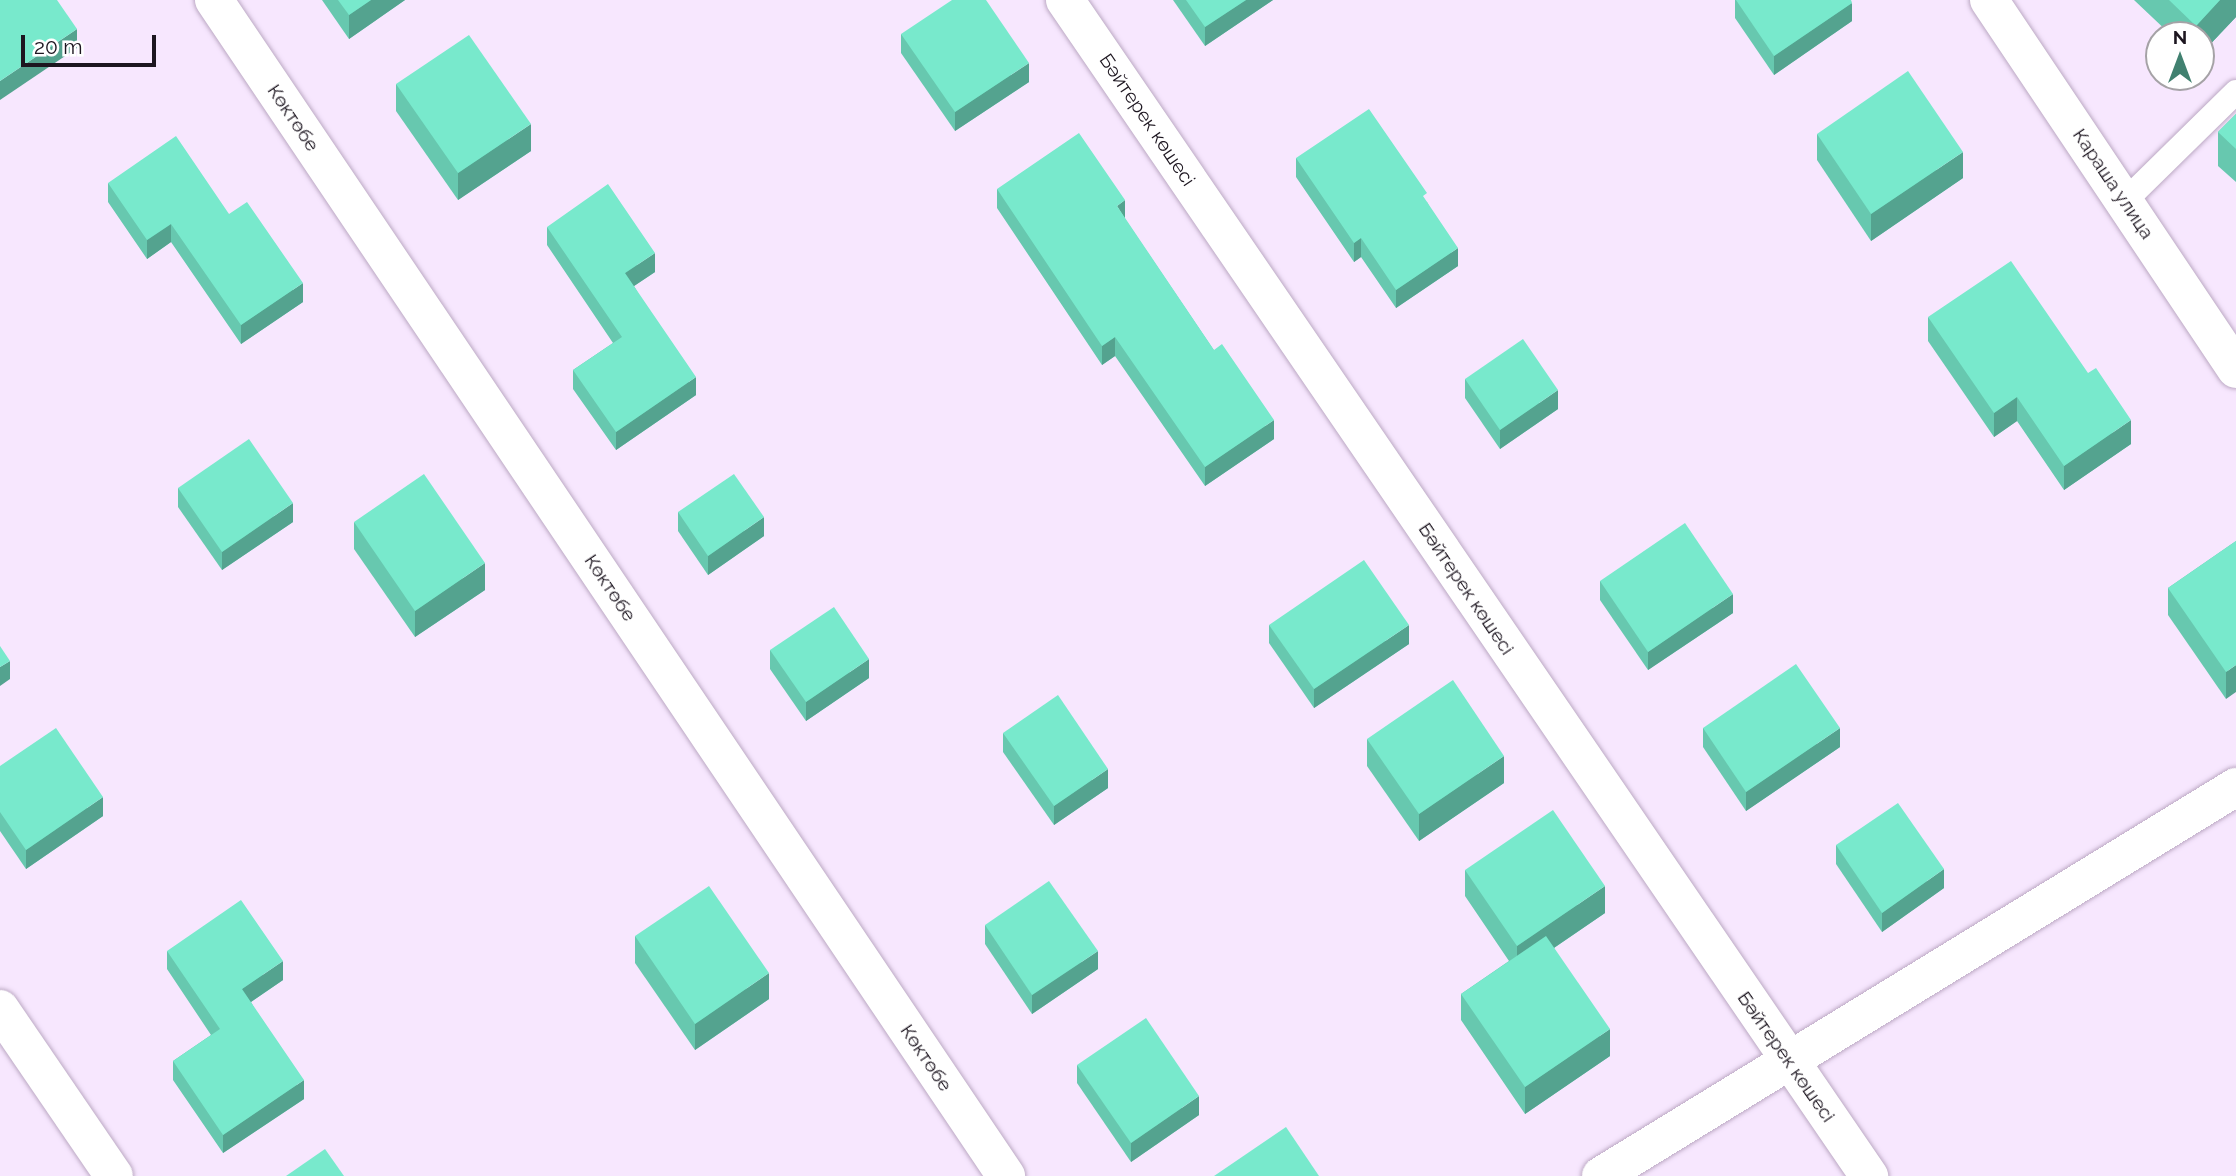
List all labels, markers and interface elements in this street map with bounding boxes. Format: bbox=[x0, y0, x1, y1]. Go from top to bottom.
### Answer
scale bar bbox=[24, 21, 159, 65]
north arrow bbox=[2145, 21, 2215, 91]
text: N bbox=[2173, 26, 2187, 48]
text: 20 m bbox=[34, 34, 82, 59]
street label: Бәйтерек көшесі bbox=[1094, 50, 1200, 190]
street label: Көктөбе bbox=[262, 80, 324, 156]
street label: Караша улица bbox=[2068, 124, 2158, 244]
street label: Бәйтерек көшесі bbox=[1413, 519, 1519, 659]
street label: Көктөбе bbox=[579, 550, 641, 626]
street label: Бәйтерек көшесі bbox=[1732, 987, 1840, 1127]
street label: Көктөбе bbox=[895, 1020, 957, 1096]

